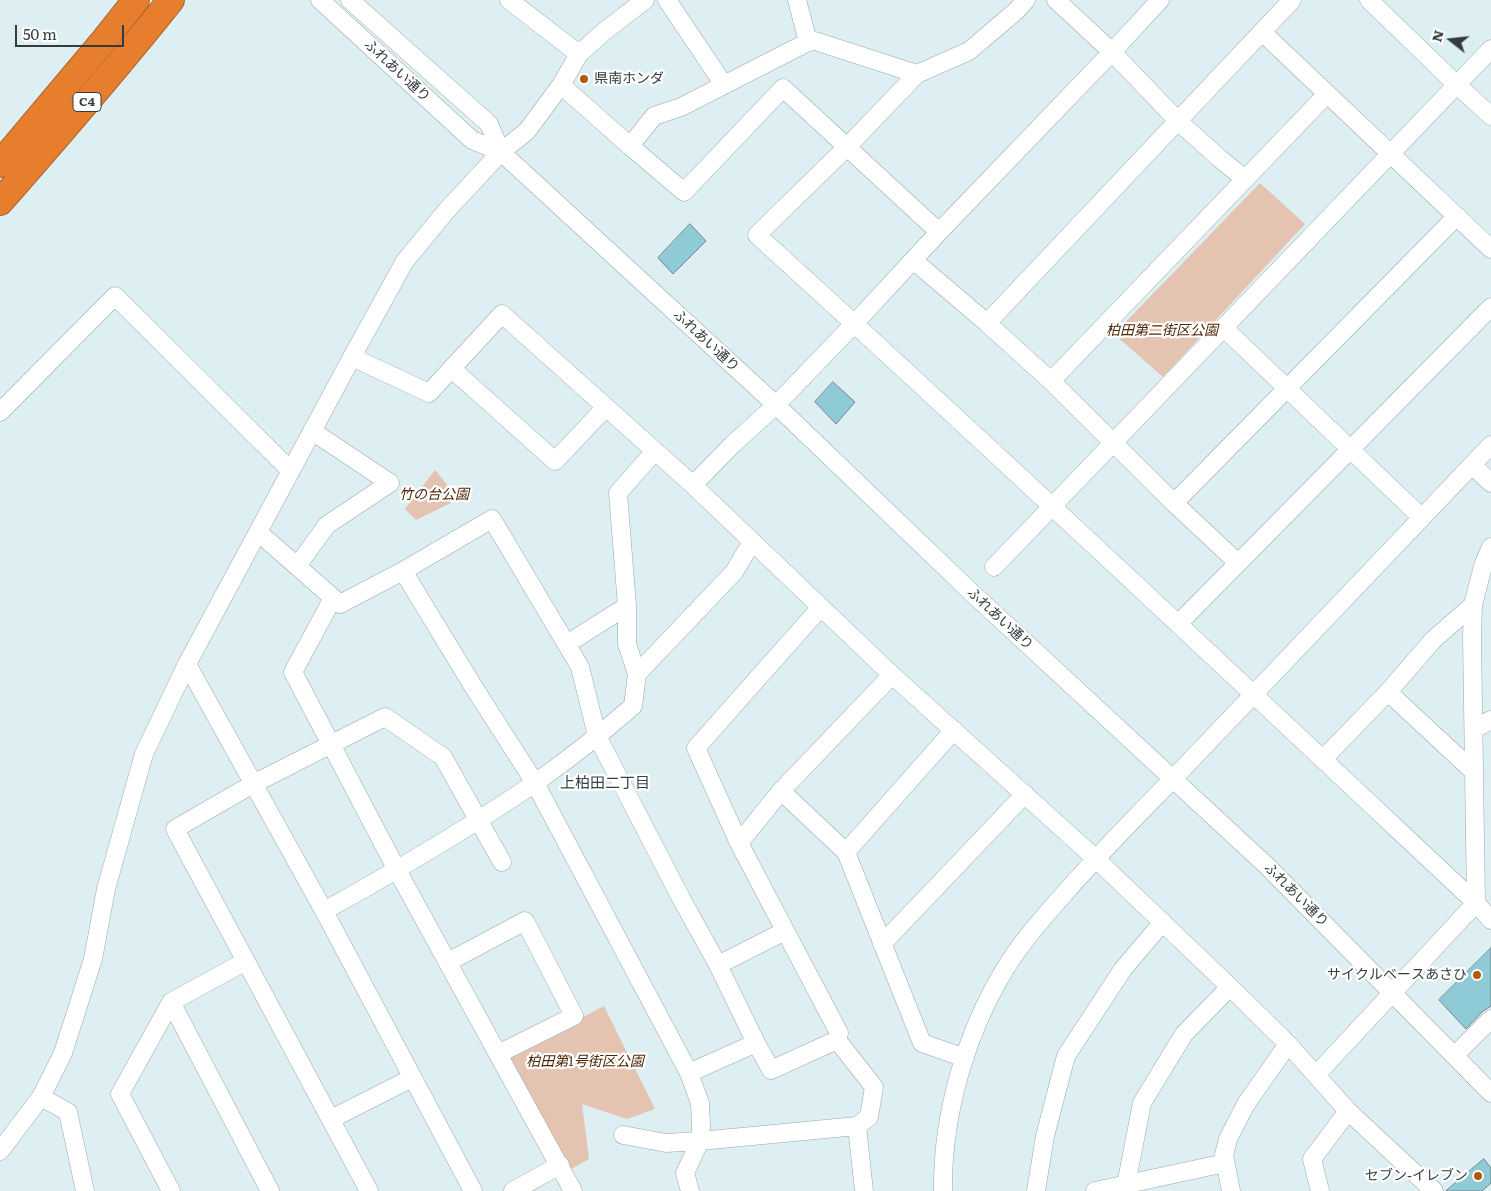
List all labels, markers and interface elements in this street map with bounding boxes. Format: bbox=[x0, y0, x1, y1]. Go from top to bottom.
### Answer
scale bar bbox=[18, 15, 126, 47]
north arrow bbox=[1426, 15, 1476, 65]
text: 50 m bbox=[23, 22, 57, 45]
text: N bbox=[1425, 27, 1448, 44]
street label: ふれあい通り bbox=[361, 36, 433, 106]
place label: 県南ホンダ bbox=[594, 71, 664, 87]
marker: 県南ホンダ bbox=[578, 73, 590, 85]
road number: C4 bbox=[73, 92, 101, 111]
street label: ふれあい通り bbox=[670, 306, 742, 376]
park label: 柏田第二街区公園 bbox=[1106, 323, 1218, 339]
park label: 竹の台公園 bbox=[399, 487, 469, 503]
street label: ふれあい通り bbox=[964, 584, 1036, 654]
district label: 上柏田二丁目 bbox=[560, 775, 650, 793]
street label: ふれあい通り bbox=[1260, 859, 1332, 931]
place label: サイクルベースあさひ bbox=[1327, 967, 1467, 983]
marker: サイクルベースあさひ bbox=[1471, 969, 1483, 981]
park label: 柏田第1号街区公園 bbox=[526, 1054, 644, 1070]
place label: セブン-イレブン bbox=[1365, 1168, 1468, 1184]
marker: セブン-イレブン bbox=[1472, 1170, 1484, 1182]

